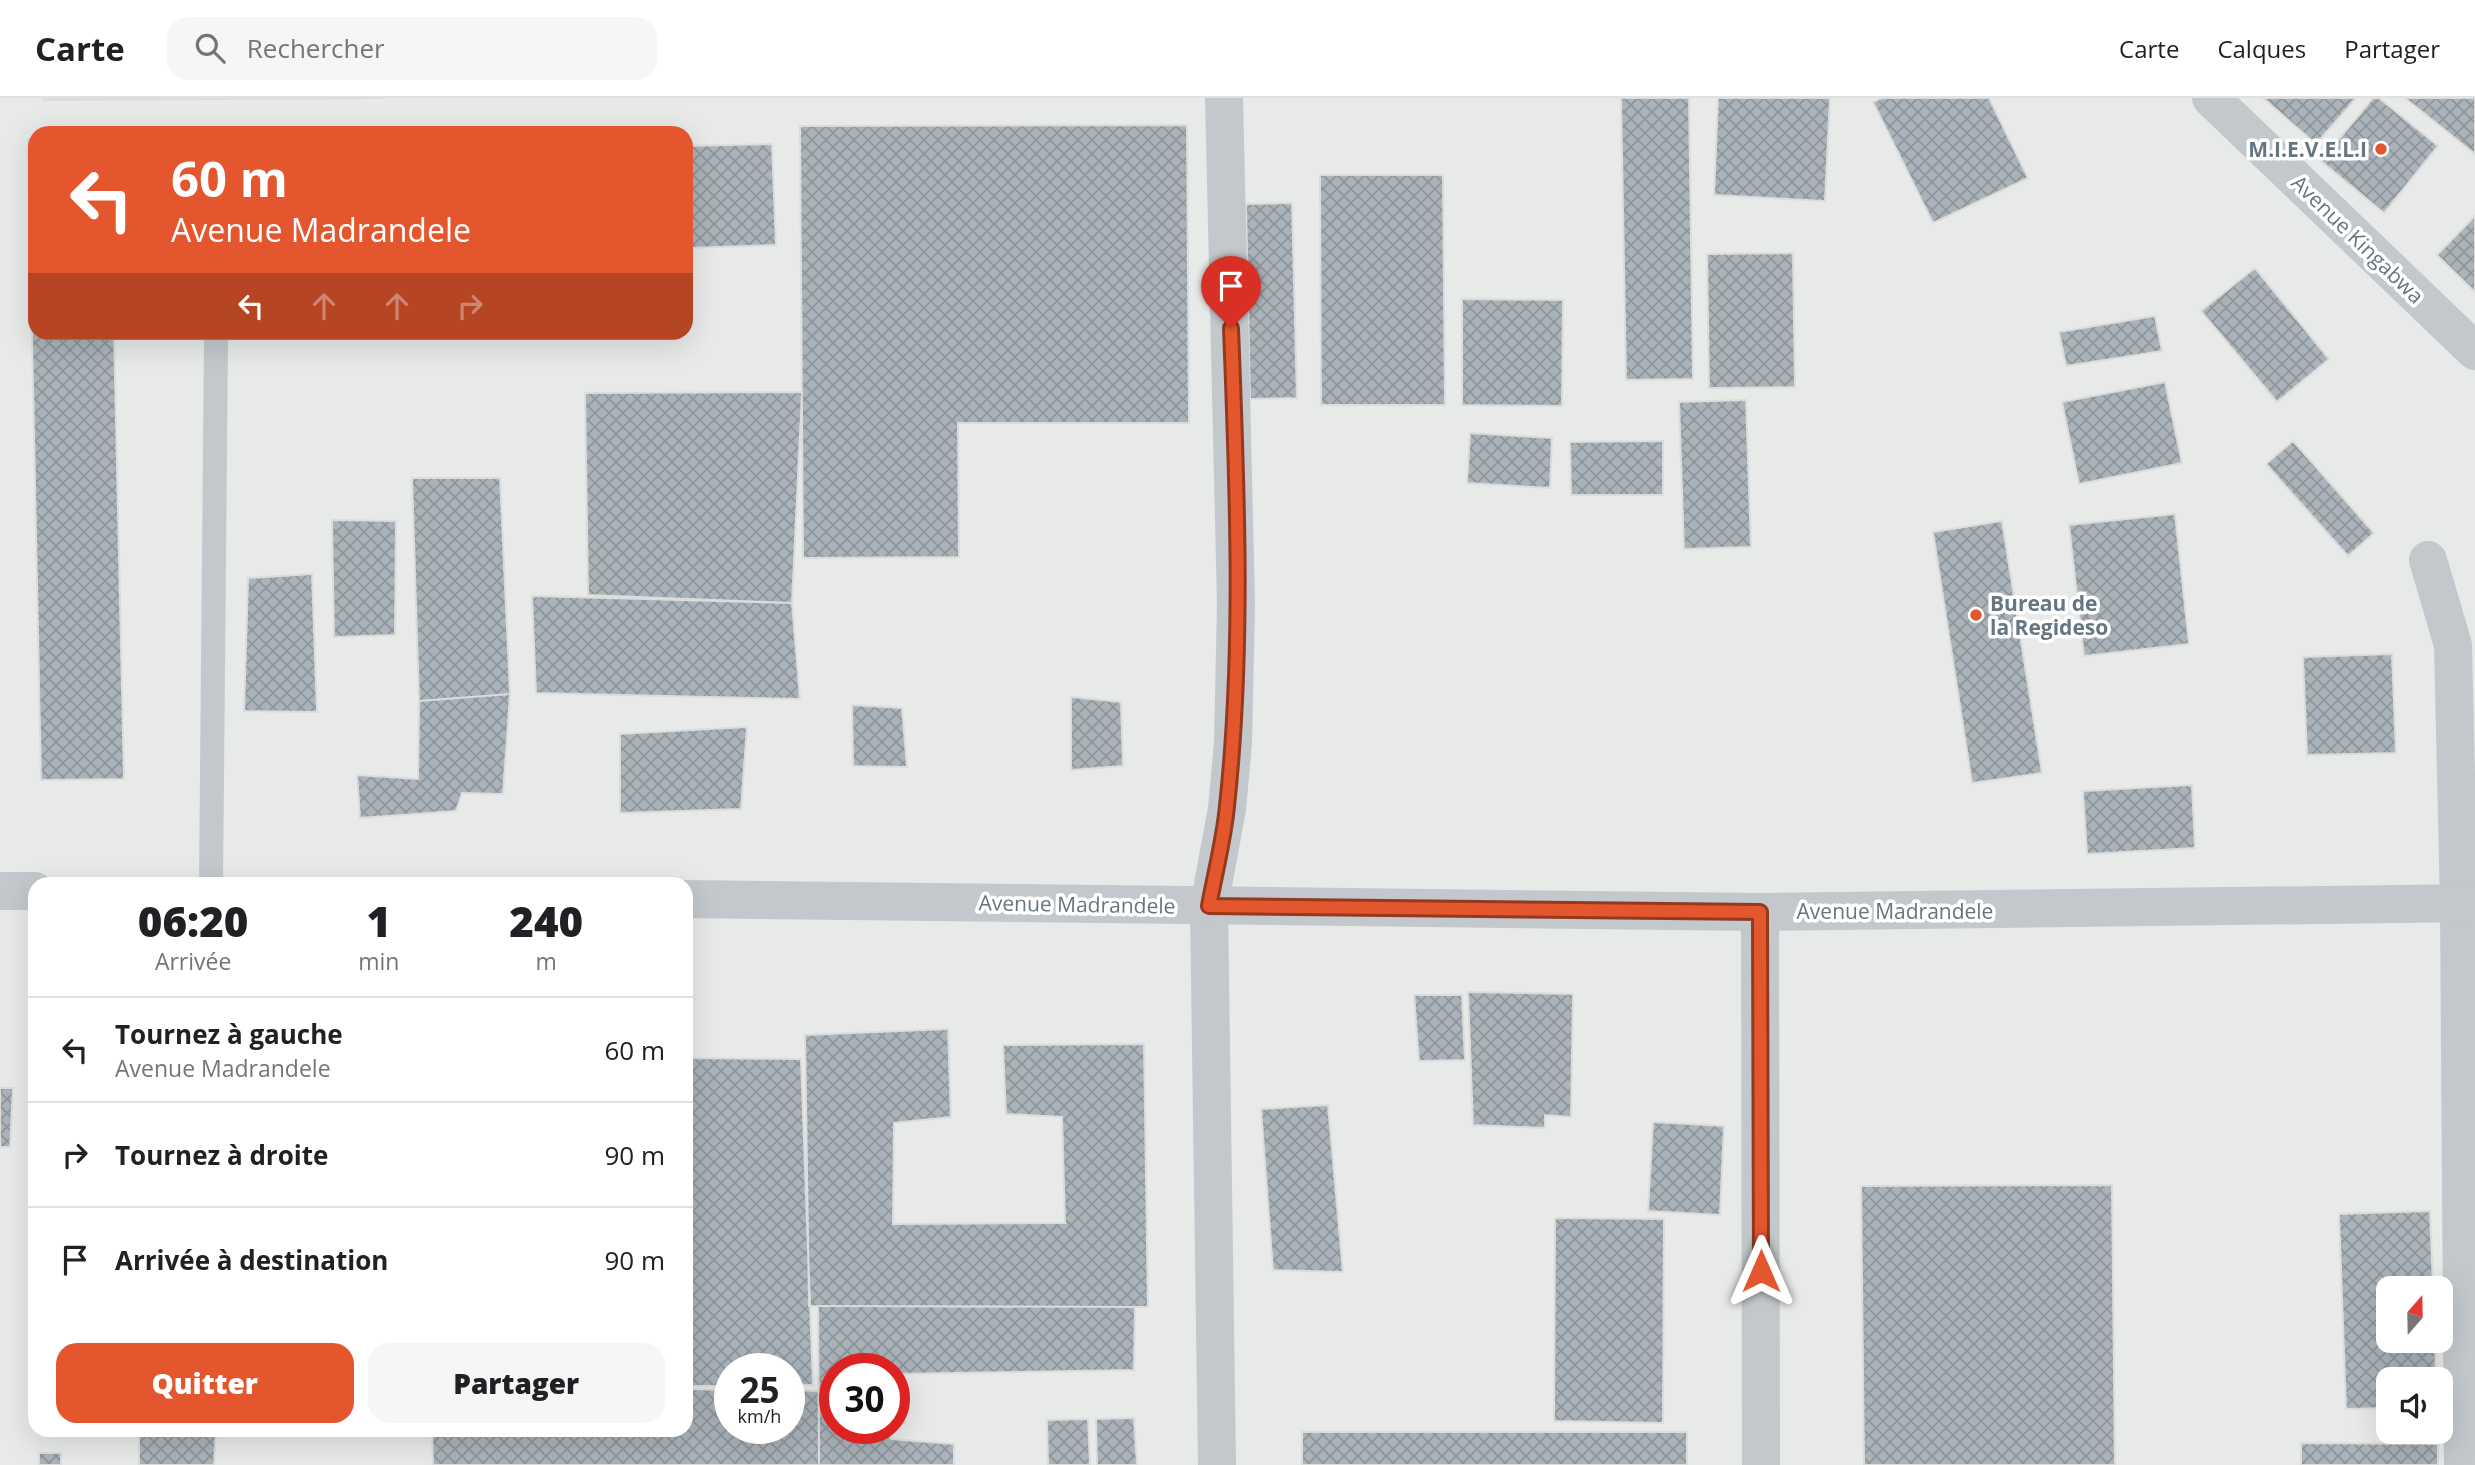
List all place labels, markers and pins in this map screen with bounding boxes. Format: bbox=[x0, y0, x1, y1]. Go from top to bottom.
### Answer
place label: M.I.E.V.E.L.I bbox=[2248, 135, 2367, 163]
marker: M.I.E.V.E.L.I bbox=[2373, 141, 2389, 157]
pin bbox=[1201, 256, 1261, 328]
place label: Bureau de la Regideso bbox=[1990, 589, 2108, 641]
marker: Bureau de la Regideso bbox=[1968, 607, 1984, 623]

